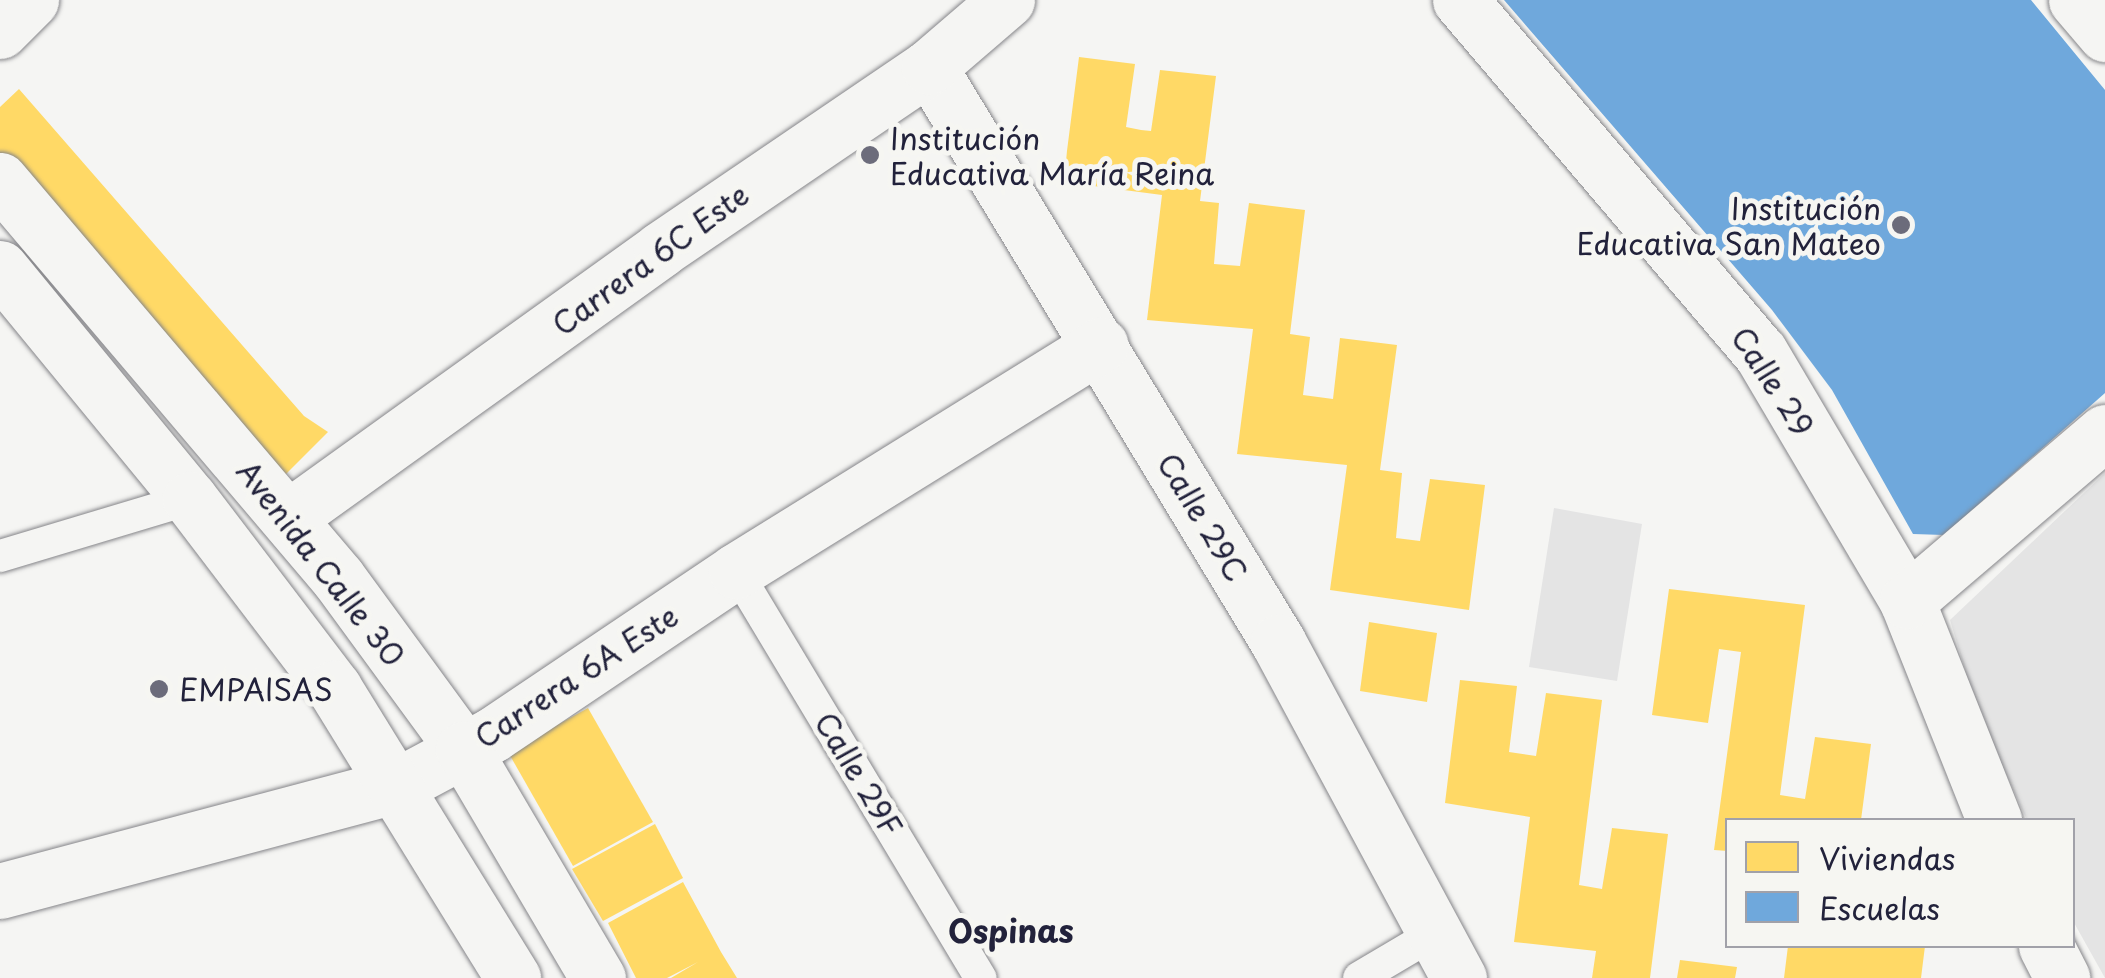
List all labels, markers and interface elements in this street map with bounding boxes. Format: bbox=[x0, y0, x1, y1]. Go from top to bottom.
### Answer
place label: Institución Educativa María Reina bbox=[890, 120, 1219, 190]
marker: Institución Educativa María Reina bbox=[859, 144, 881, 166]
street label: Carrera 6C Este bbox=[543, 174, 757, 344]
place label: Institución Educativa San Mateo bbox=[1576, 190, 1881, 260]
marker: Institución Educativa San Mateo bbox=[1890, 214, 1912, 236]
street label: Calle 29 bbox=[1725, 320, 1821, 442]
street label: Calle 29C bbox=[1150, 446, 1256, 588]
street label: Avenida Calle 30 bbox=[230, 454, 412, 672]
street label: Carrera 6A Este bbox=[466, 596, 686, 756]
place label: EMPAISAS bbox=[179, 671, 333, 707]
marker: EMPAISAS bbox=[148, 678, 170, 700]
street label: Calle 29F bbox=[808, 705, 910, 843]
legend bbox=[1725, 818, 2075, 948]
text: Viviendas bbox=[1819, 835, 1955, 880]
text: Escuelas bbox=[1819, 885, 1940, 930]
district label: Ospinas bbox=[948, 911, 1074, 949]

